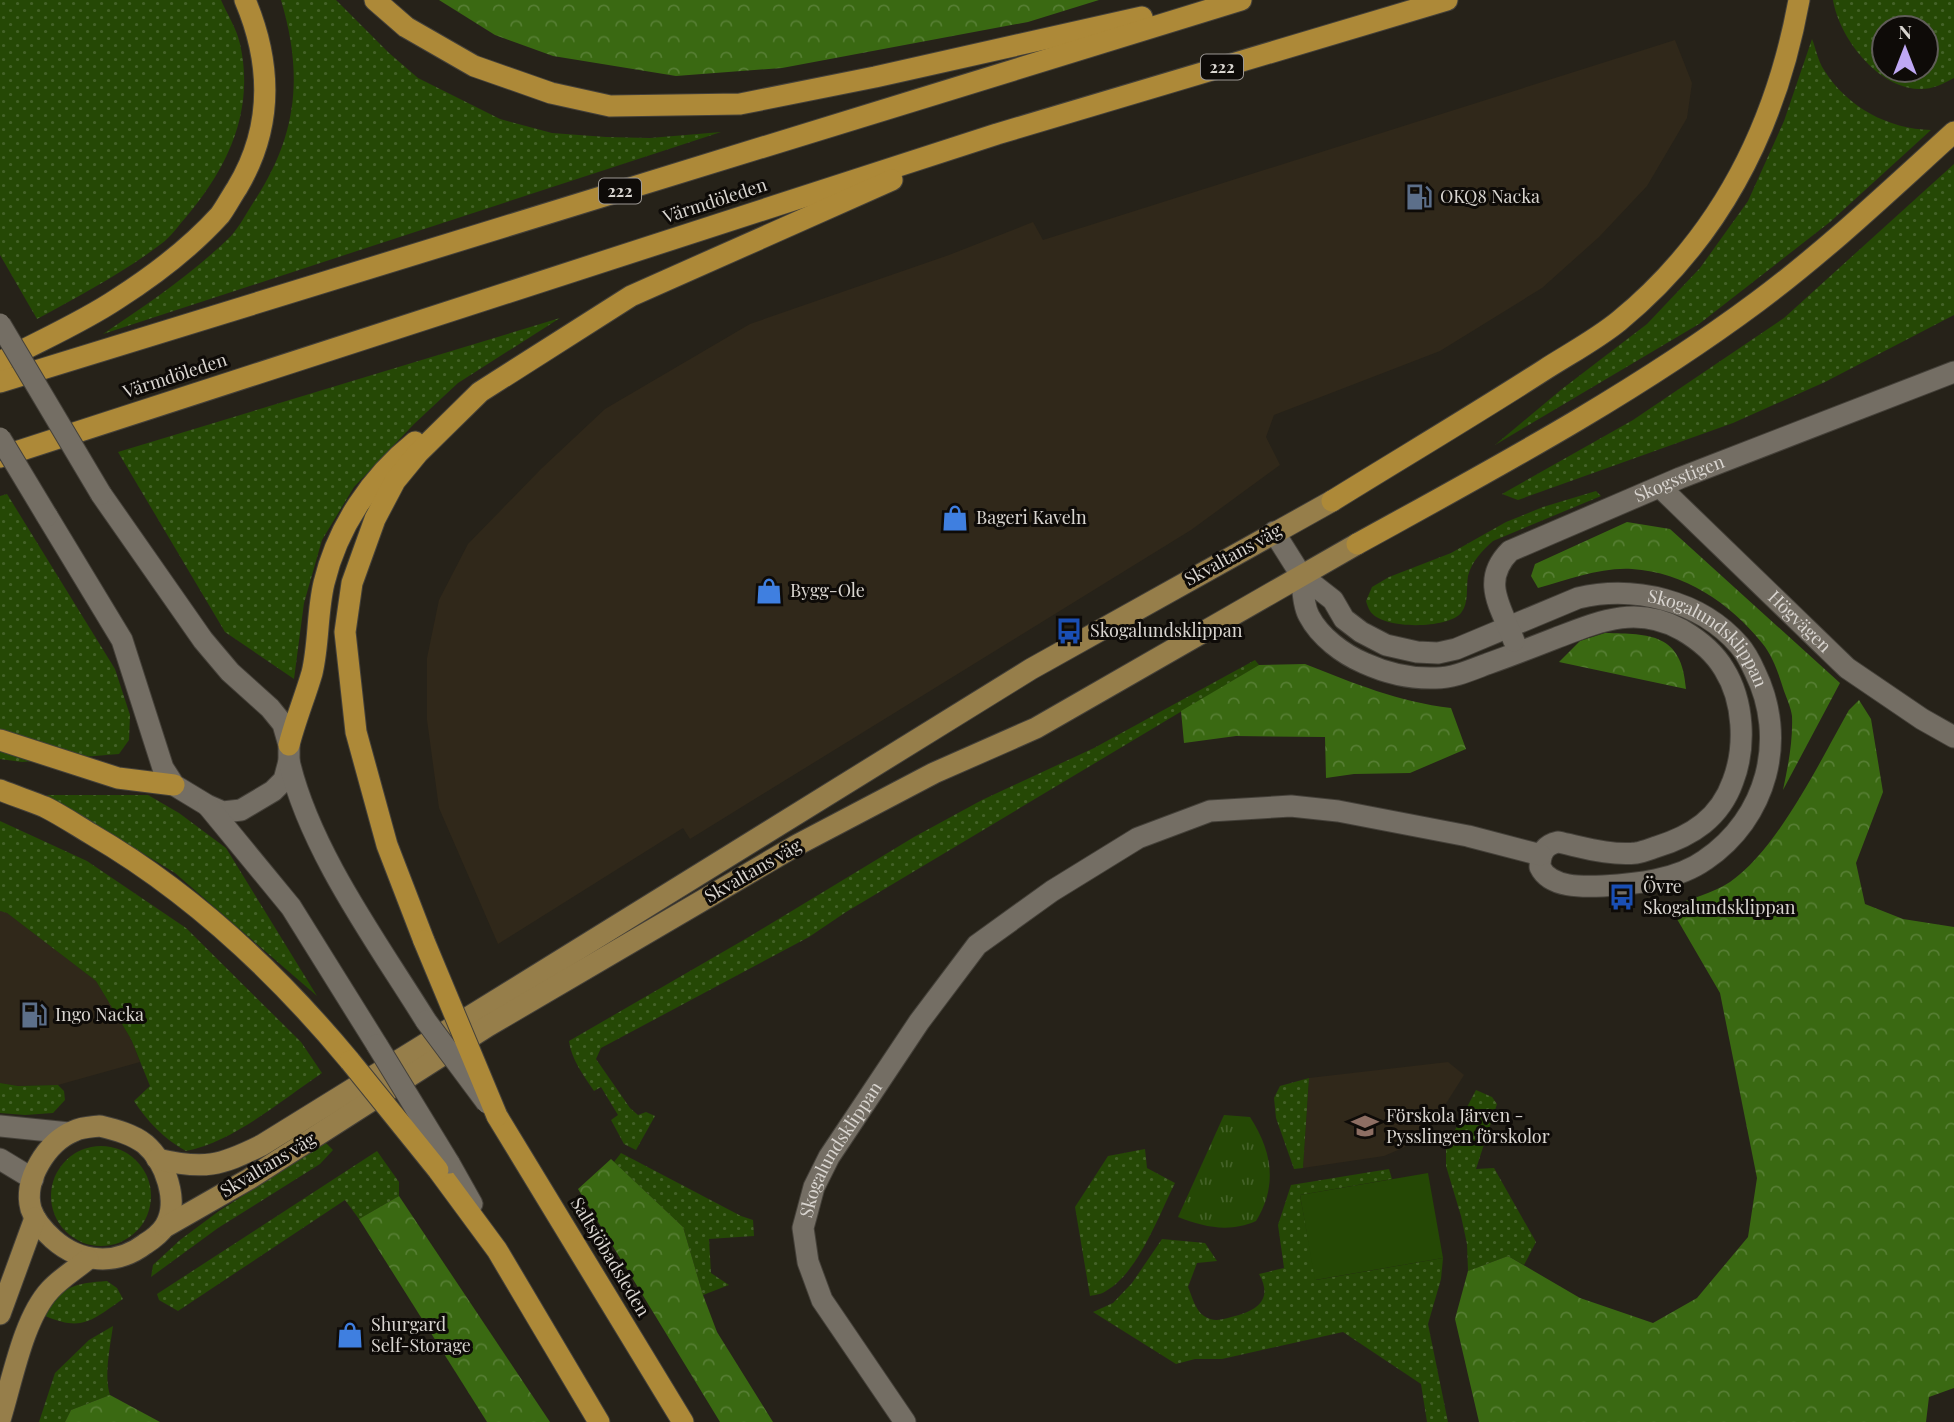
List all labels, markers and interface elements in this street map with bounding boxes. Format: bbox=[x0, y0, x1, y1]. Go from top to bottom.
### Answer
north arrow bbox=[1870, 14, 1940, 84]
text: N bbox=[1898, 18, 1912, 44]
road number: 222 bbox=[1201, 54, 1243, 80]
street label: Värmdöleden bbox=[659, 172, 770, 228]
road number: 222 bbox=[599, 178, 641, 204]
fuel station icon: OKQ8 Nacka bbox=[1404, 182, 1434, 212]
place label: OKQ8 Nacka bbox=[1440, 184, 1540, 208]
street label: Värmdöleden bbox=[119, 347, 230, 403]
street label: Skogsstigen bbox=[1630, 449, 1728, 507]
shop icon: Bageri Kaveln bbox=[940, 503, 970, 533]
place label: Bageri Kaveln bbox=[976, 505, 1087, 529]
street label: Skvaltans väg bbox=[1180, 517, 1286, 591]
shop icon: Bygg-Ole bbox=[754, 576, 784, 606]
place label: Bygg-Ole bbox=[790, 578, 865, 602]
street label: Skogalundsklippan bbox=[1646, 583, 1773, 691]
street label: Högvägen bbox=[1763, 585, 1837, 658]
bus stop icon: Skogalundsklippan bbox=[1054, 616, 1084, 646]
place label: Skogalundsklippan bbox=[1090, 618, 1243, 642]
street label: Skvaltans väg bbox=[700, 833, 806, 907]
place label: Övre Skogalundsklippan bbox=[1643, 874, 1796, 919]
bus stop icon: Övre Skogalundsklippan bbox=[1607, 882, 1637, 912]
fuel station icon: Ingo Nacka bbox=[19, 1000, 49, 1030]
place label: Ingo Nacka bbox=[55, 1002, 144, 1026]
street label: Skogalundsklippan bbox=[793, 1076, 887, 1220]
place label: Förskola Järven - Pysslingen förskolor bbox=[1386, 1103, 1550, 1148]
school or university icon: Förskola Järven - Pysslingen förskolor bbox=[1350, 1111, 1380, 1141]
street label: Skvaltans väg bbox=[215, 1126, 320, 1202]
street label: Saltsjöbadsleden bbox=[566, 1192, 656, 1321]
place label: Shurgard Self-Storage bbox=[371, 1312, 471, 1357]
shop icon: Shurgard Self-Storage bbox=[335, 1320, 365, 1350]

